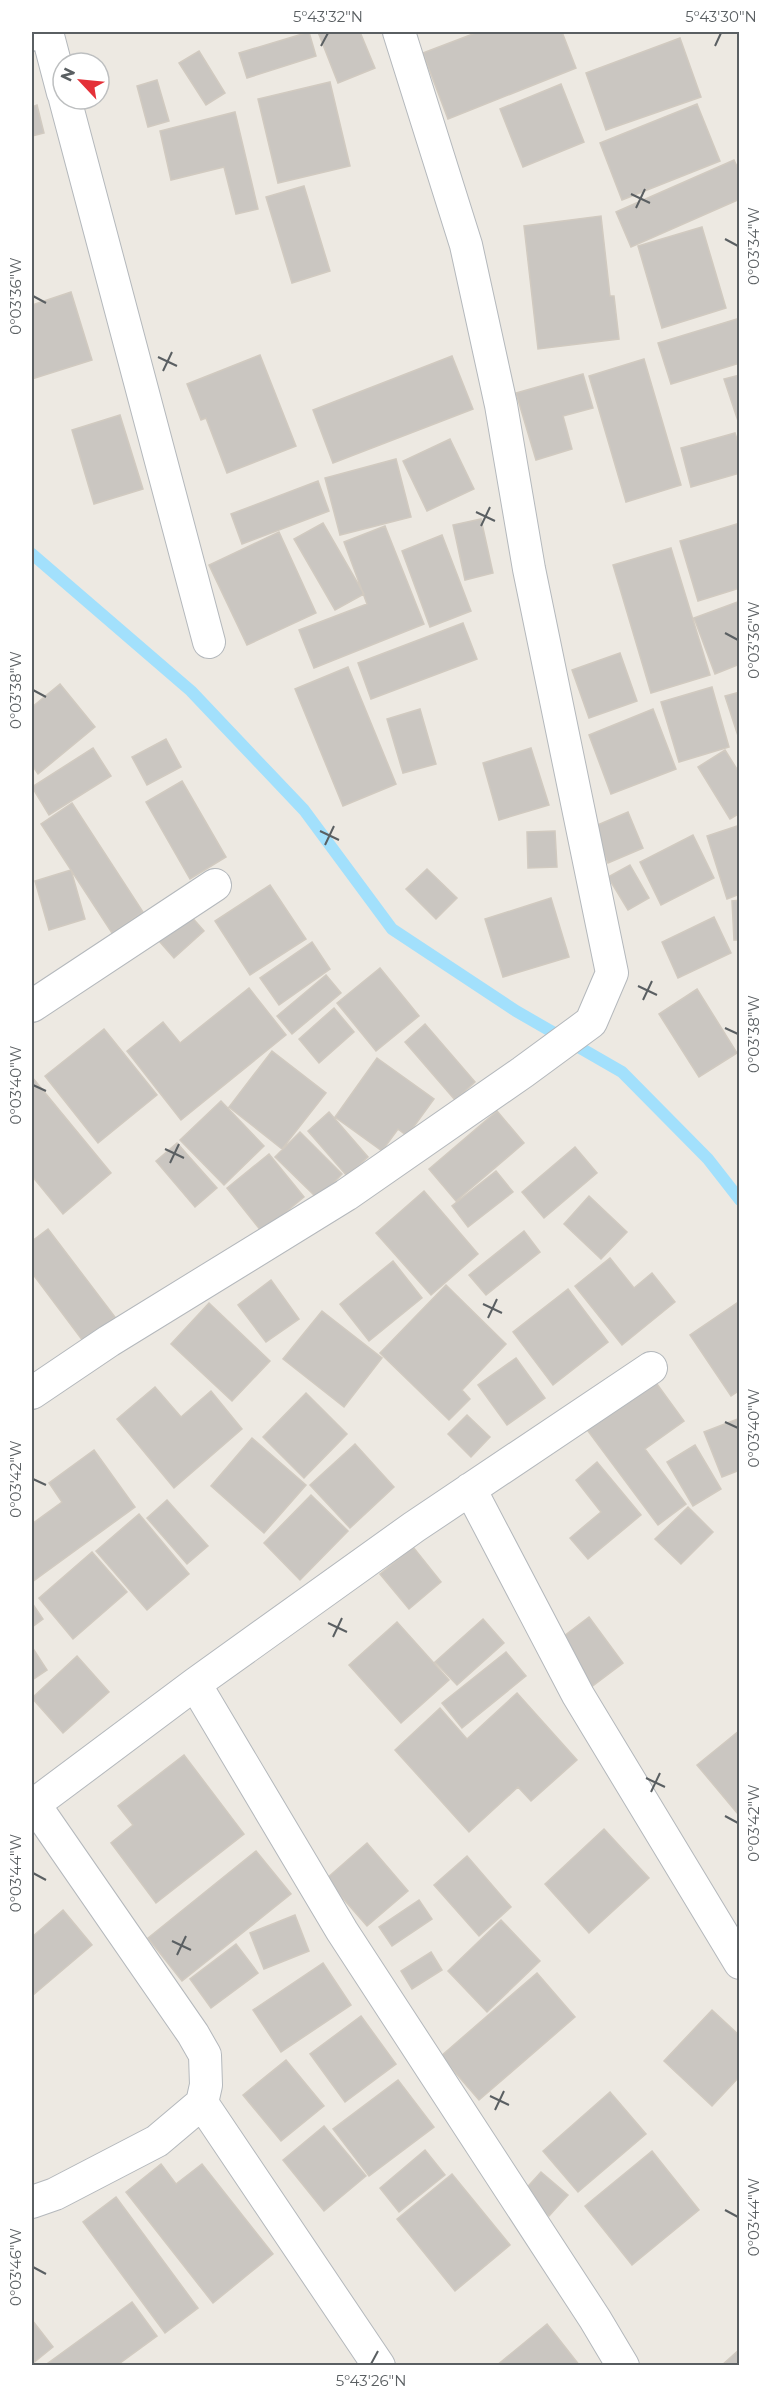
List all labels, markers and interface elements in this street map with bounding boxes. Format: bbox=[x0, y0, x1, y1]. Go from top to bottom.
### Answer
text: 5°43'32"N bbox=[293, 7, 363, 26]
text: 5°43'30"N bbox=[685, 7, 757, 26]
north arrow bbox=[51, 51, 111, 111]
text: N bbox=[57, 65, 79, 85]
text: 0°03'34"W bbox=[744, 207, 763, 285]
text: 0°03'36"W bbox=[6, 257, 25, 335]
text: 0°03'36"W bbox=[744, 601, 763, 679]
text: 0°03'38"W bbox=[6, 651, 25, 729]
text: 0°03'38"W bbox=[744, 995, 763, 1073]
text: 0°03'40"W bbox=[6, 1045, 25, 1125]
text: 0°03'40"W bbox=[744, 1388, 763, 1468]
text: 0°03'42"W bbox=[6, 1440, 25, 1518]
text: 0°03'42"W bbox=[744, 1784, 763, 1862]
text: 0°03'44"W bbox=[6, 1833, 25, 1912]
text: 0°03'44"W bbox=[744, 2177, 763, 2256]
text: 0°03'46"W bbox=[6, 2228, 25, 2306]
text: 5°43'26"N bbox=[336, 2371, 406, 2390]

